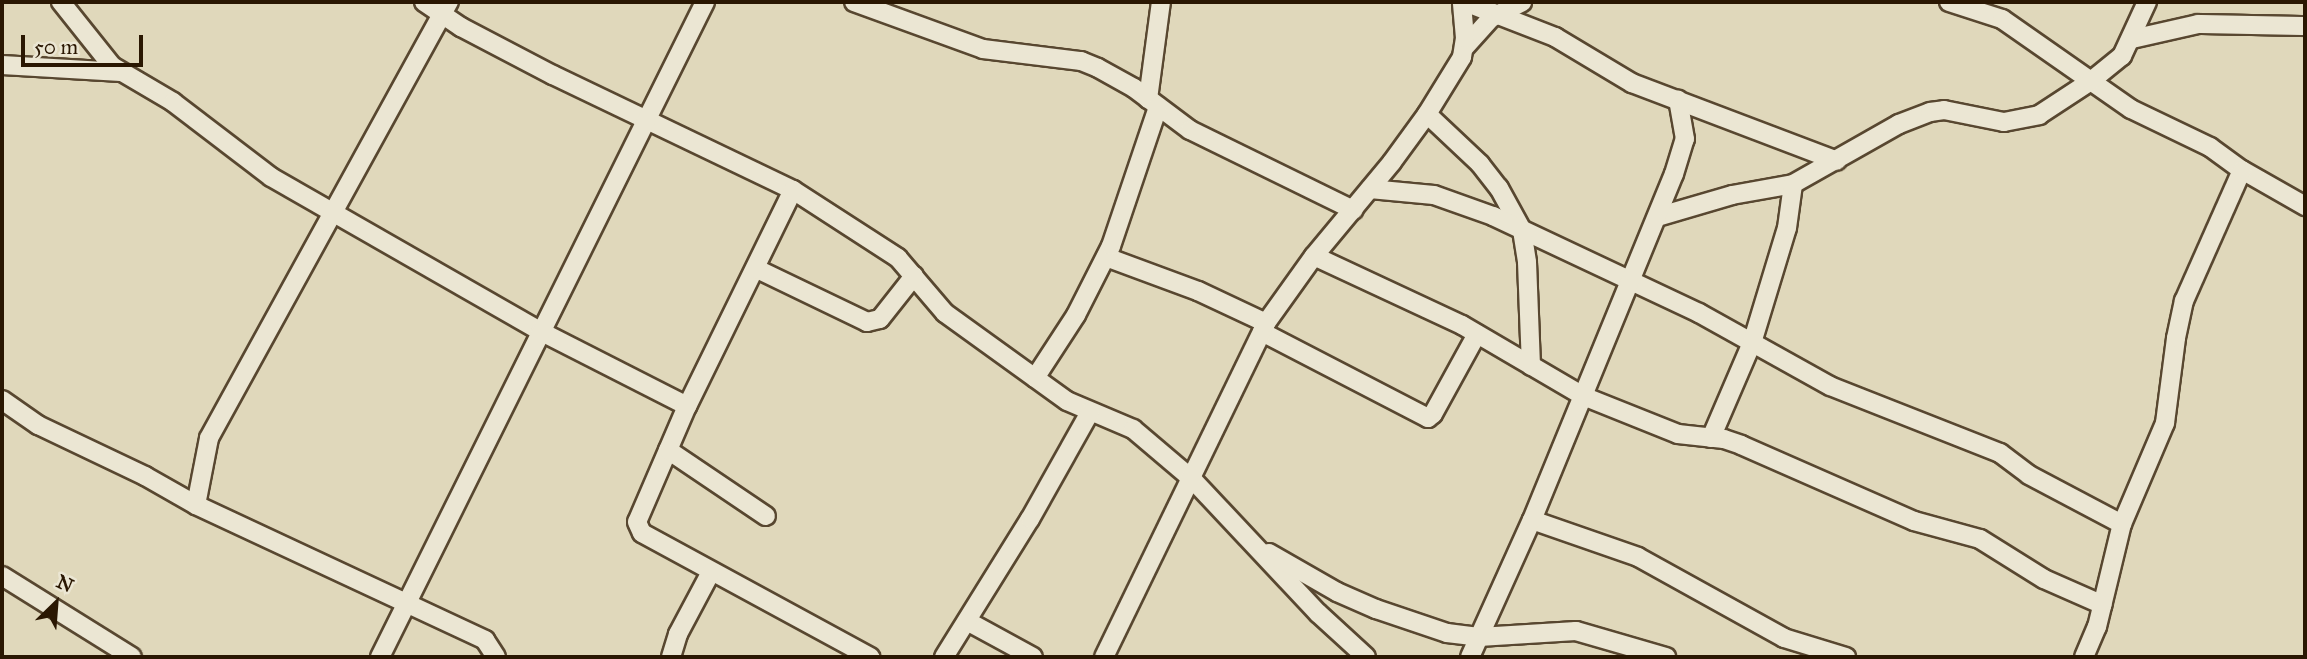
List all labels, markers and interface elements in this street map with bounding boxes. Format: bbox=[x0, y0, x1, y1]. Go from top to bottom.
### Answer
scale bar bbox=[24, 21, 147, 65]
text: 50 m bbox=[34, 34, 78, 60]
north arrow bbox=[21, 568, 91, 638]
text: N bbox=[53, 570, 77, 597]

